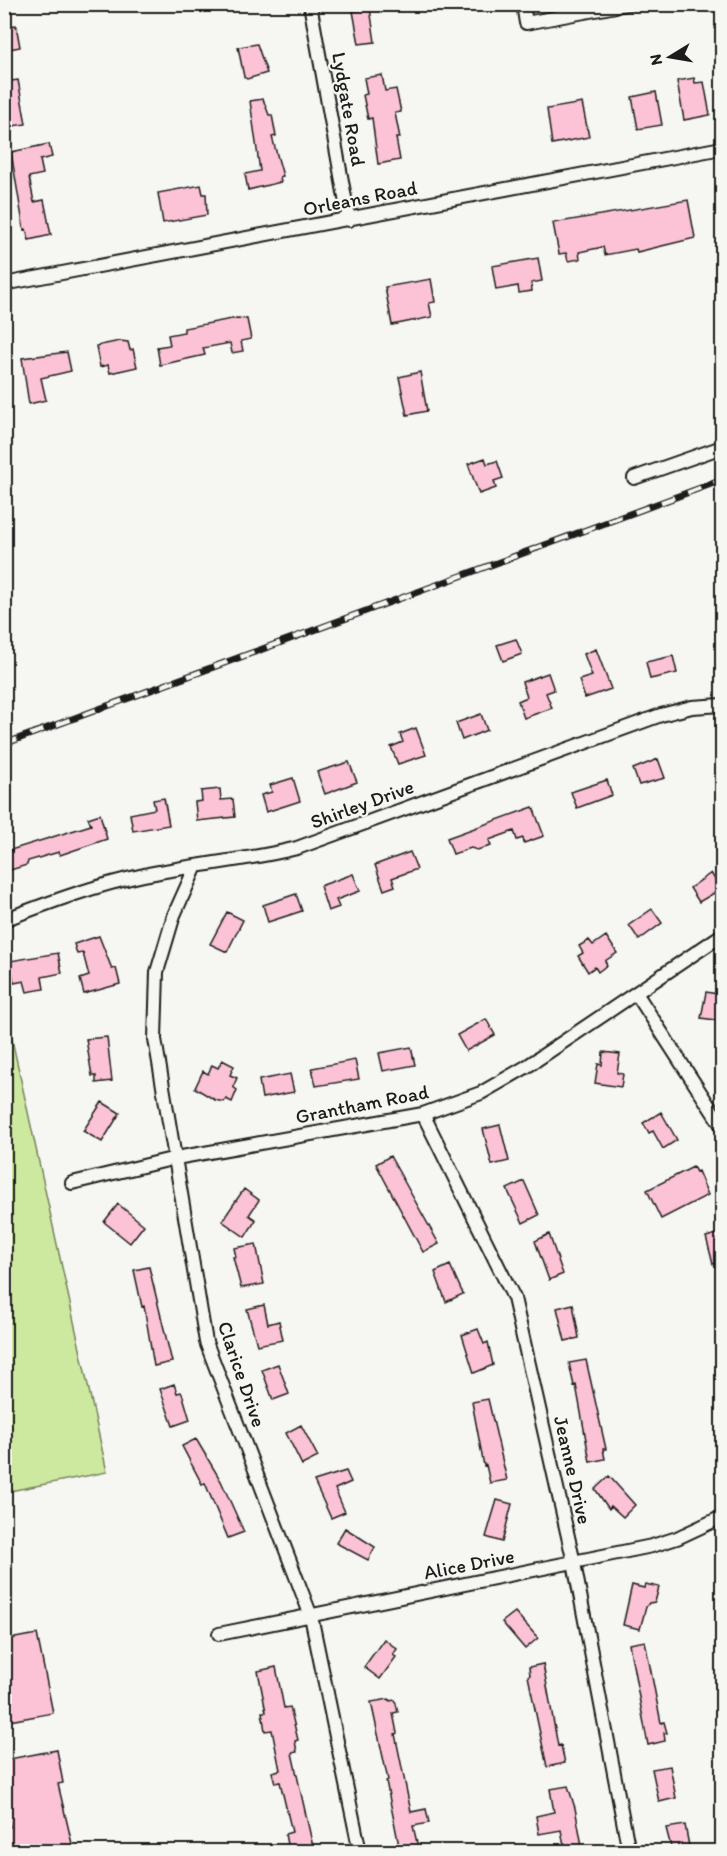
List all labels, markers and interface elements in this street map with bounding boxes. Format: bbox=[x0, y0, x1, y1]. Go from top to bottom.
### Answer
north arrow bbox=[640, 27, 700, 87]
street label: Lydgate Road bbox=[327, 50, 371, 168]
text: N bbox=[645, 53, 666, 67]
street label: Orleans Road bbox=[301, 175, 419, 221]
street label: Shirley Drive bbox=[307, 774, 417, 834]
street label: Grantham Road bbox=[293, 1079, 431, 1129]
street label: Clarice Drive bbox=[213, 1318, 271, 1430]
street label: Jeanne Drive bbox=[549, 1414, 597, 1526]
street label: Alice Drive bbox=[422, 1543, 516, 1585]

